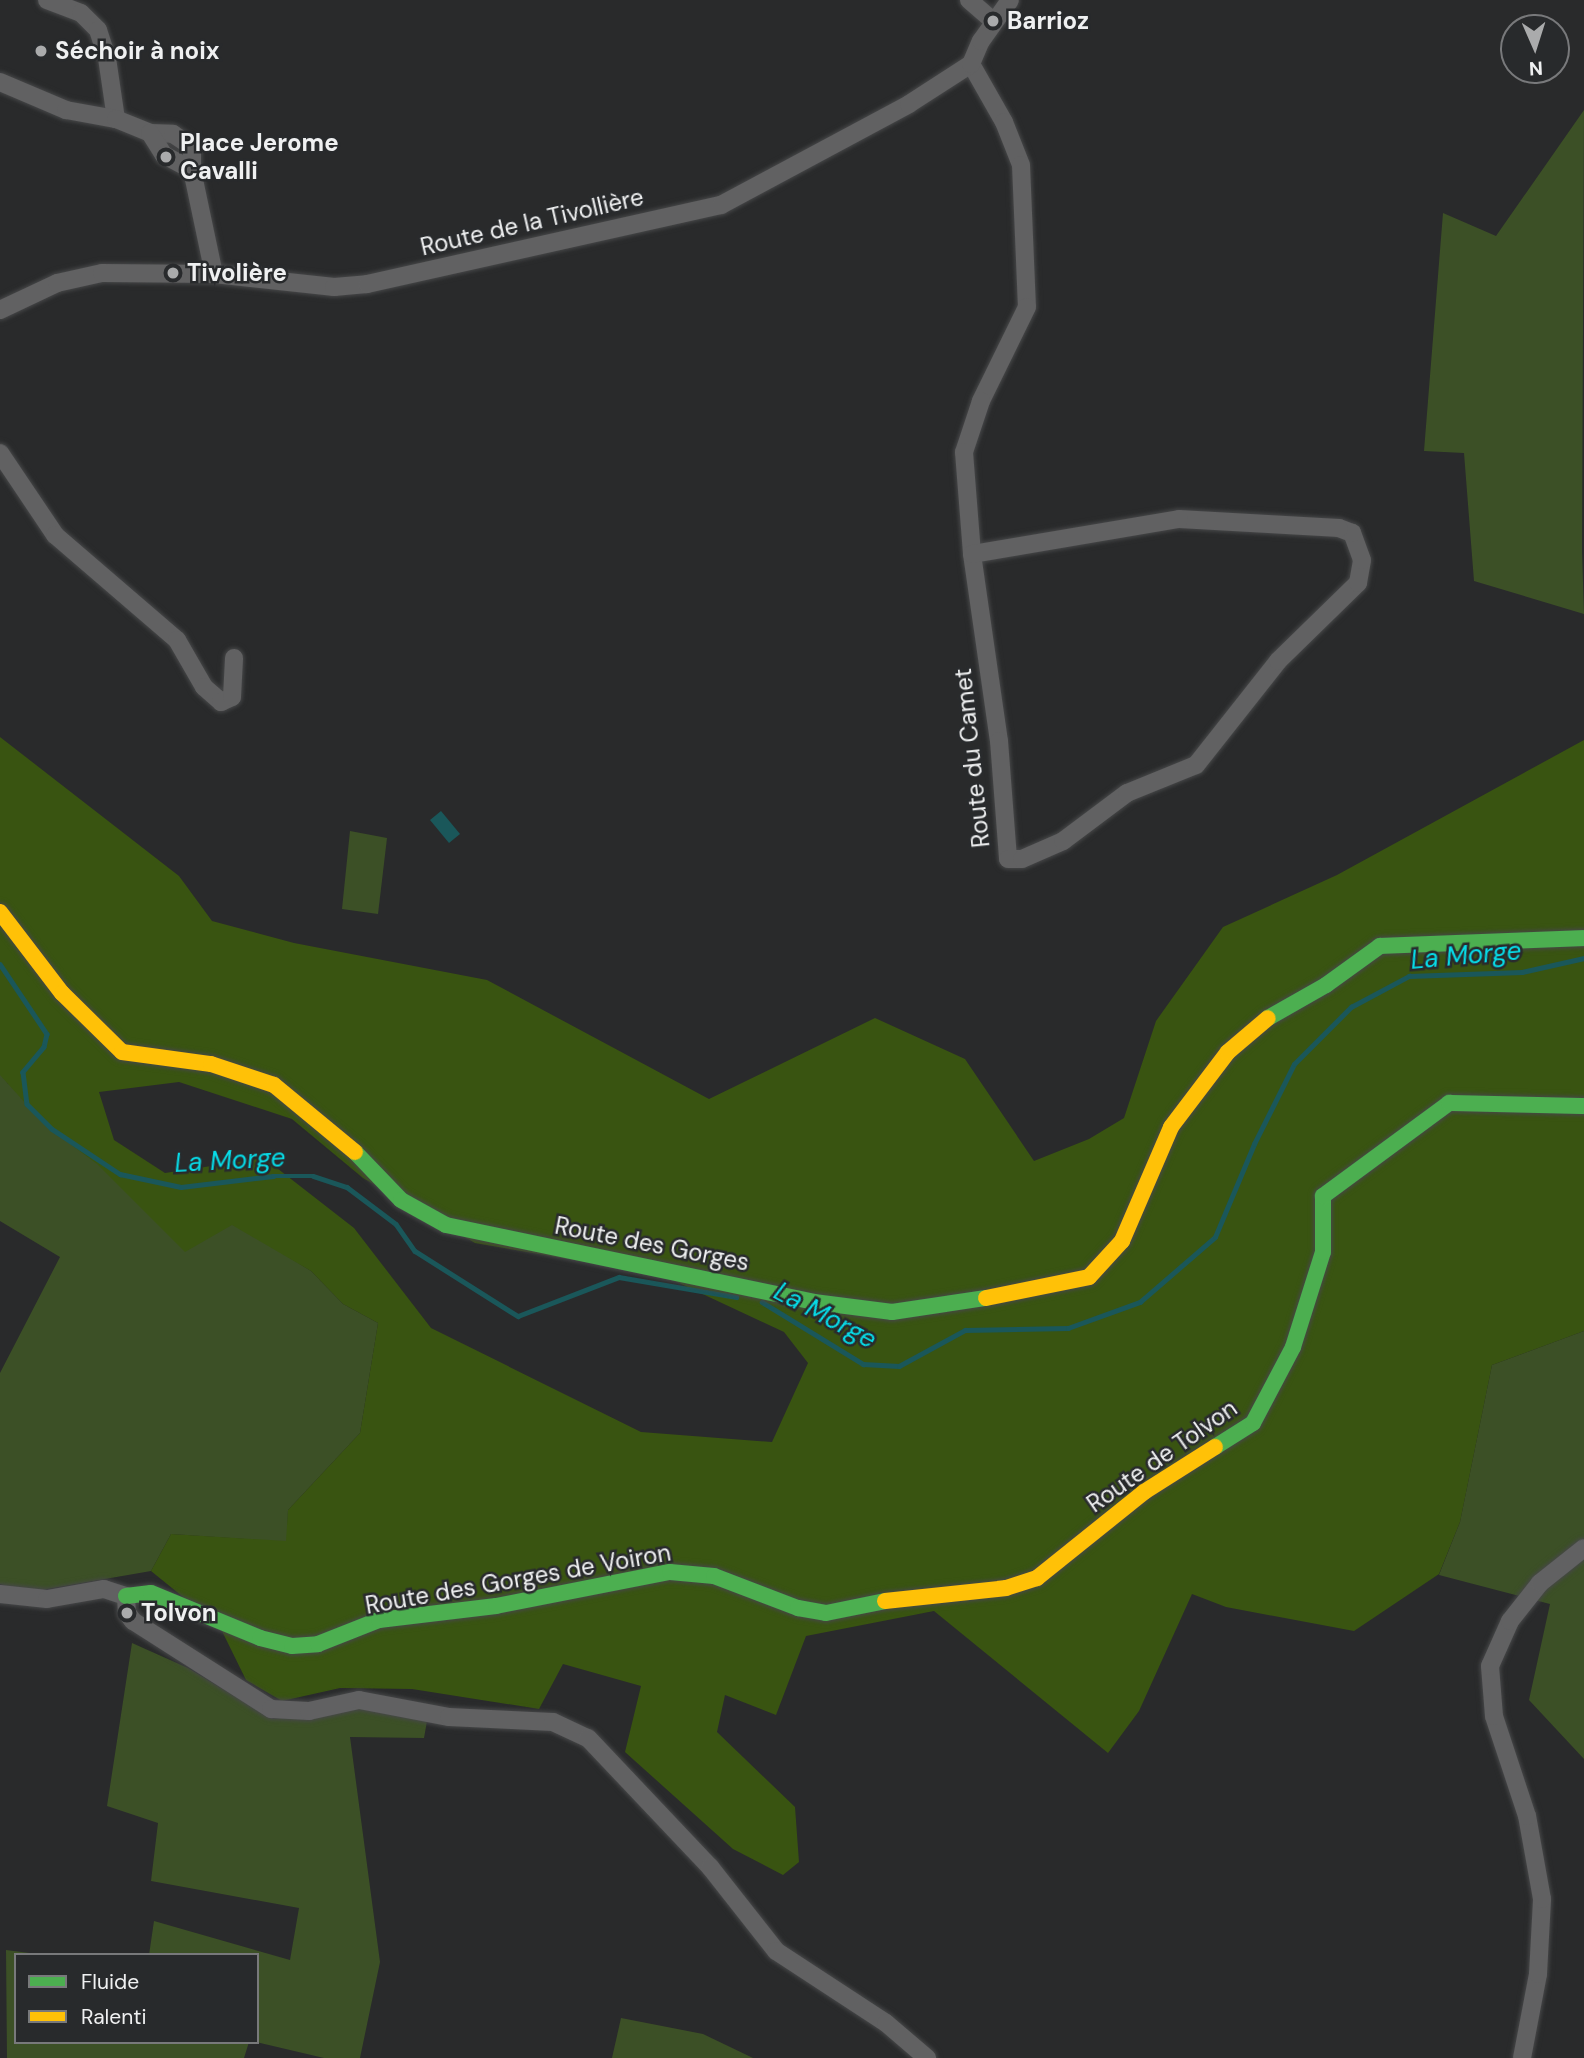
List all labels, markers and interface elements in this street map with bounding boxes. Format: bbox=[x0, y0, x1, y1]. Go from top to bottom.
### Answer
place label: Barrioz bbox=[1007, 7, 1089, 35]
marker: Barrioz bbox=[985, 13, 1001, 29]
north arrow bbox=[1500, 14, 1570, 84]
place label: Séchoir à noix bbox=[55, 37, 219, 65]
marker: Séchoir à noix bbox=[33, 43, 49, 59]
text: N bbox=[1528, 56, 1544, 81]
place label: Place Jerome Cavalli bbox=[180, 129, 339, 185]
marker: Place Jerome Cavalli bbox=[158, 149, 174, 165]
street label: Route de la Tivollière bbox=[418, 182, 646, 262]
place label: Tivolière bbox=[187, 259, 287, 287]
marker: Tivolière bbox=[165, 265, 181, 281]
street label: Route du Camet bbox=[948, 667, 996, 849]
water label: La Morge bbox=[1409, 936, 1523, 976]
water label: La Morge bbox=[174, 1143, 286, 1179]
street label: Route des Gorges bbox=[552, 1211, 752, 1277]
water label: La Morge bbox=[769, 1276, 881, 1356]
street label: Route de Tolvon bbox=[1081, 1394, 1243, 1518]
street label: Route des Gorges de Voiron bbox=[363, 1538, 673, 1620]
place label: Tolvon bbox=[141, 1599, 217, 1627]
marker: Tolvon bbox=[119, 1605, 135, 1621]
legend bbox=[14, 1953, 259, 2044]
text: Fluide bbox=[81, 1968, 139, 1996]
text: Ralenti bbox=[81, 2003, 147, 2031]

